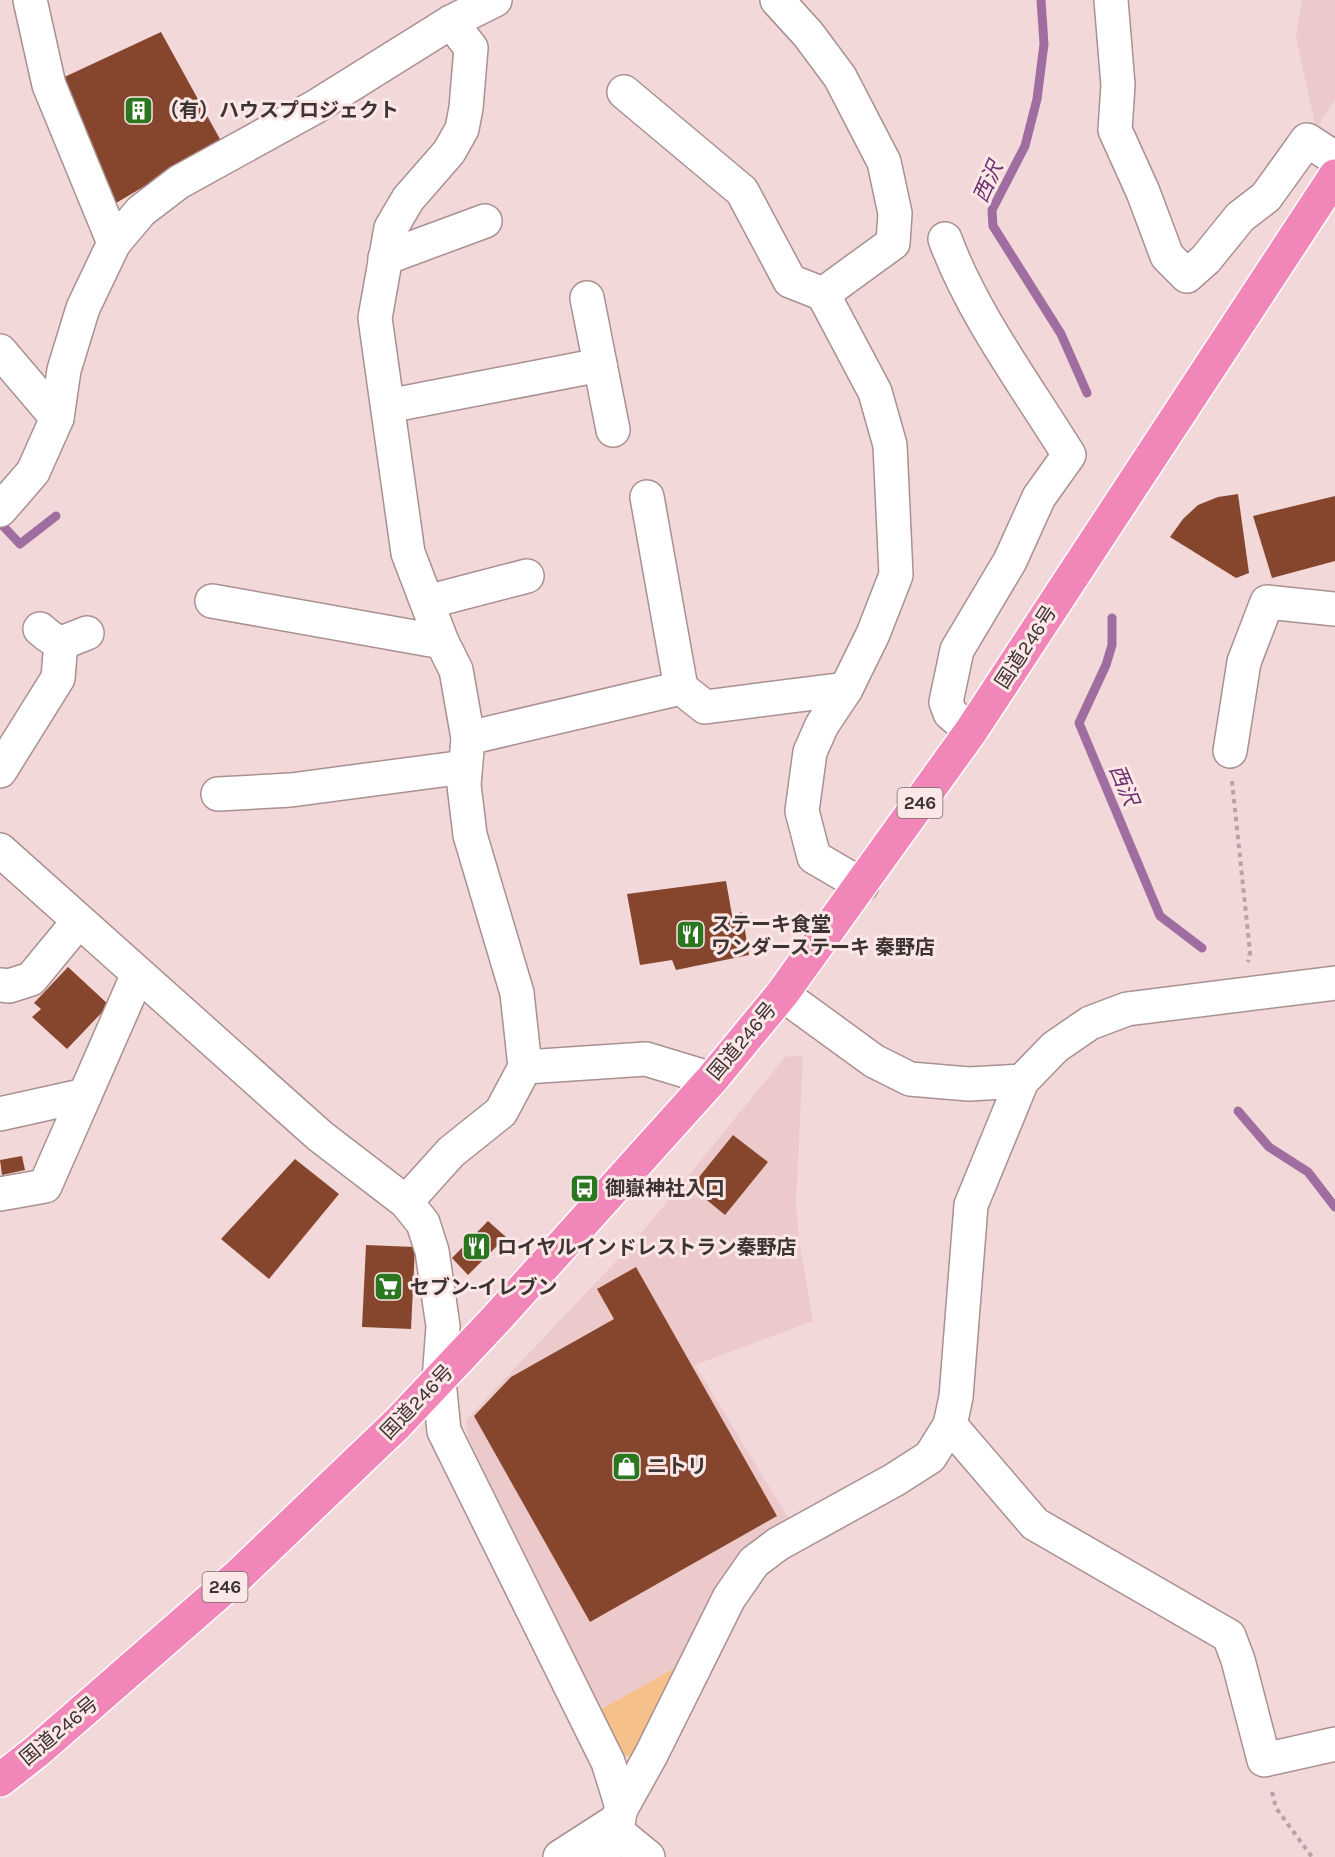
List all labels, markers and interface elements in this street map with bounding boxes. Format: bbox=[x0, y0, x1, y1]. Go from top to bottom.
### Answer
building icon: （有）ハウスプロジェクト bbox=[122, 94, 154, 126]
place label: （有）ハウスプロジェクト bbox=[159, 99, 399, 122]
water label: 西沢 bbox=[968, 155, 1009, 206]
street label: 国道246号 bbox=[991, 601, 1061, 693]
water label: 西沢 bbox=[1105, 761, 1144, 812]
road number: 246 bbox=[898, 788, 942, 818]
place label: ステーキ食堂 ワンダーステーキ 秦野店 bbox=[711, 913, 935, 959]
restaurant icon: ステーキ食堂 ワンダーステーキ 秦野店 bbox=[674, 919, 706, 951]
street label: 国道246号 bbox=[703, 998, 781, 1084]
bus stop icon: 御嶽神社入口 bbox=[568, 1172, 600, 1204]
place label: 御嶽神社入口 bbox=[605, 1177, 725, 1200]
restaurant icon: ロイヤルインドレストラン秦野店 bbox=[460, 1231, 492, 1263]
place label: ロイヤルインドレストラン秦野店 bbox=[497, 1236, 796, 1259]
supermarket icon: セブン-イレブン bbox=[373, 1271, 405, 1303]
place label: セブン-イレブン bbox=[410, 1276, 557, 1299]
street label: 国道246号 bbox=[376, 1360, 458, 1444]
shop icon: ニトリ bbox=[610, 1450, 642, 1482]
place label: ニトリ bbox=[647, 1455, 707, 1478]
road number: 246 bbox=[202, 1572, 248, 1602]
street label: 国道246号 bbox=[16, 1692, 102, 1770]

